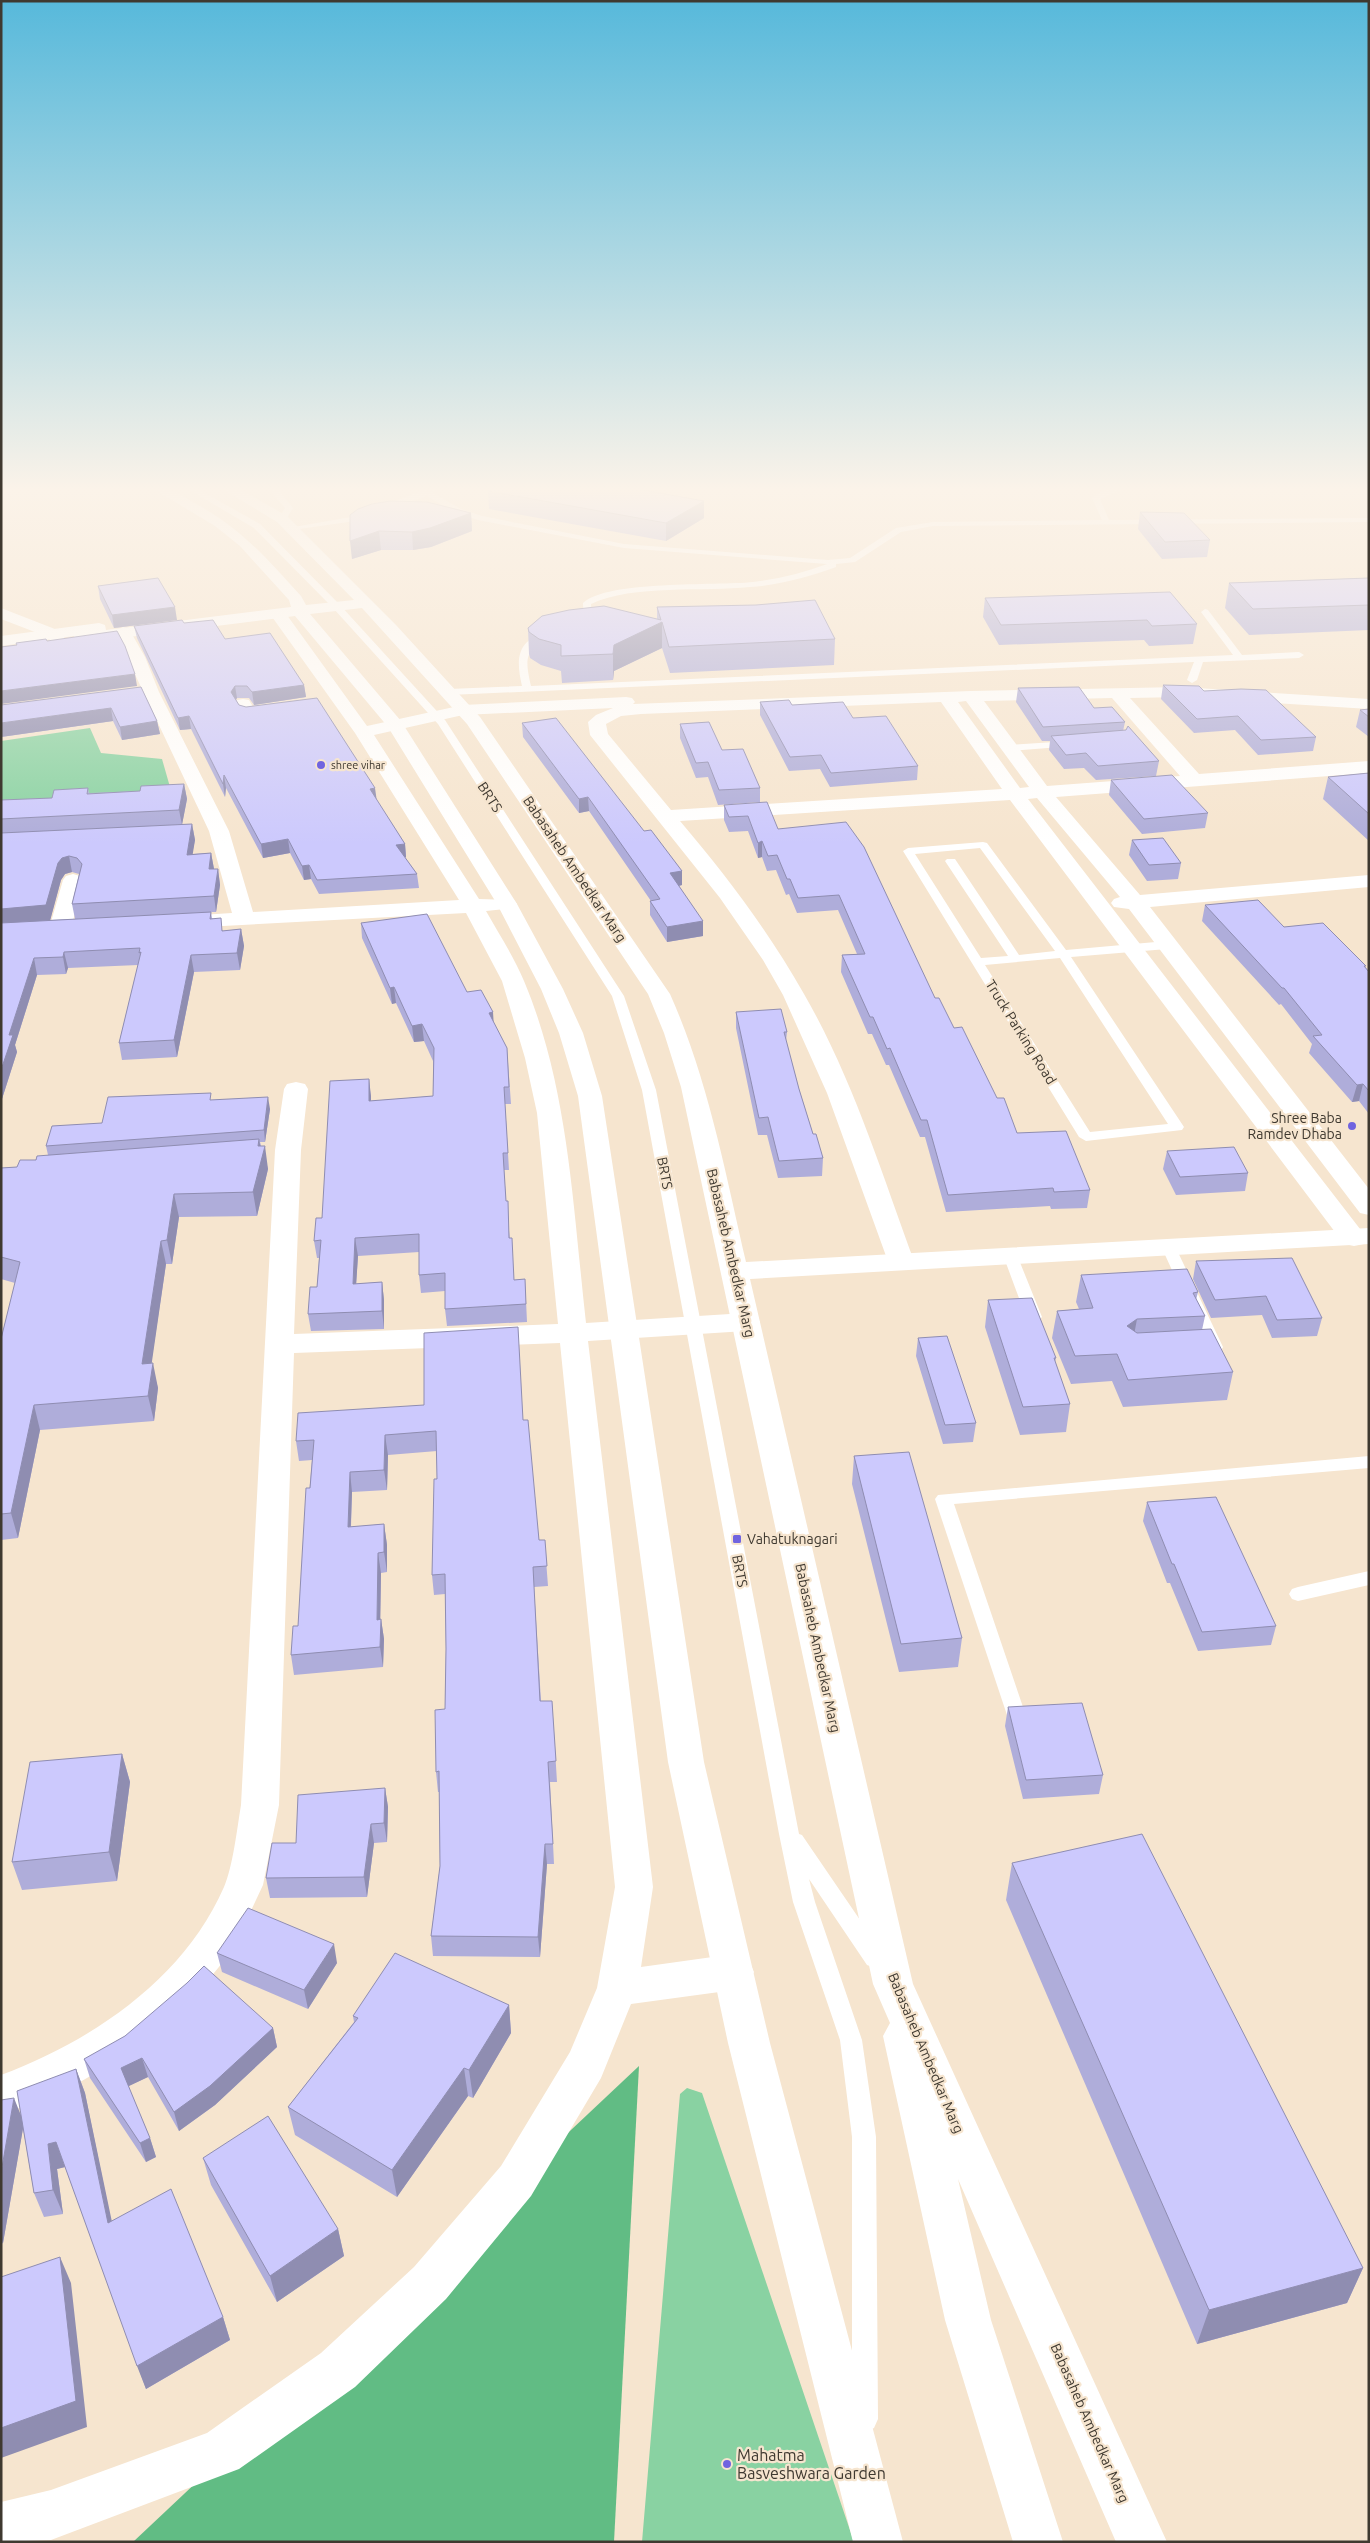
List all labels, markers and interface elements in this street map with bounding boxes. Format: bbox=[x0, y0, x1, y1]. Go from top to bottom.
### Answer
marker: shree vihar bbox=[315, 759, 327, 771]
place label: shree vihar bbox=[331, 759, 386, 771]
street label: BRTS bbox=[474, 779, 506, 815]
street label: Babasaheb Ambedkar Marg bbox=[520, 793, 630, 945]
street label: Truck Parking Road bbox=[982, 977, 1060, 1087]
place label: Shree Baba Ramdev Dhaba bbox=[1248, 1110, 1342, 1142]
marker: Shree Baba Ramdev Dhaba bbox=[1346, 1120, 1358, 1132]
street label: BRTS bbox=[654, 1155, 676, 1191]
street label: Babasaheb Ambedkar Marg bbox=[704, 1167, 758, 1339]
place label: Vahatuknagari bbox=[747, 1531, 838, 1547]
marker: Vahatuknagari bbox=[731, 1533, 743, 1545]
street label: BRTS bbox=[729, 1553, 751, 1589]
street label: Babasaheb Ambedkar Marg bbox=[792, 1562, 844, 1734]
street label: Babasaheb Ambedkar Marg bbox=[885, 1970, 967, 2136]
street label: Babasaheb Ambedkar Marg bbox=[1048, 2341, 1132, 2505]
place label: Mahatma Basveshwara Garden bbox=[737, 2446, 886, 2482]
marker: Mahatma Basveshwara Garden bbox=[721, 2458, 733, 2470]

